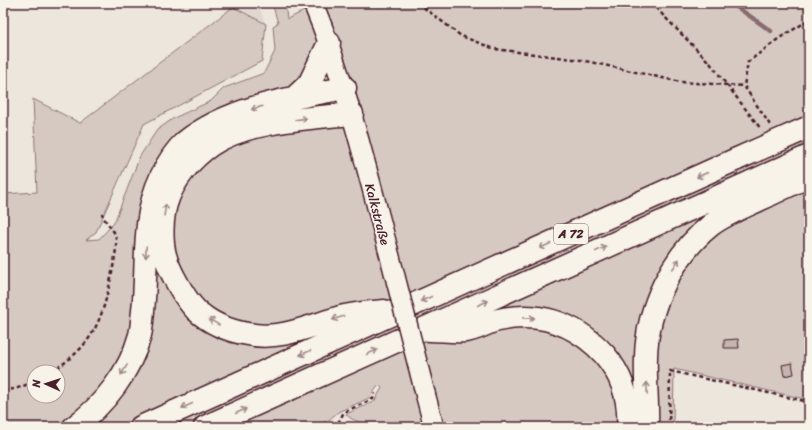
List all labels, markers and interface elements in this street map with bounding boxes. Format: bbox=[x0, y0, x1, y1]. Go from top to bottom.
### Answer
one-way arrow bbox=[250, 105, 263, 112]
one-way arrow bbox=[294, 115, 307, 123]
one-way arrow bbox=[696, 172, 708, 179]
street label: Kalkstraße bbox=[358, 181, 397, 248]
one-way arrow bbox=[161, 204, 169, 217]
road number: A 72 bbox=[554, 224, 588, 244]
one-way arrow bbox=[539, 242, 551, 250]
one-way arrow bbox=[142, 245, 150, 258]
one-way arrow bbox=[595, 245, 607, 252]
one-way arrow bbox=[672, 259, 680, 270]
one-way arrow bbox=[421, 295, 433, 303]
one-way arrow bbox=[476, 298, 488, 306]
one-way arrow bbox=[522, 314, 535, 322]
one-way arrow bbox=[332, 315, 345, 322]
one-way arrow bbox=[208, 317, 220, 325]
one-way arrow bbox=[366, 348, 378, 355]
one-way arrow bbox=[300, 350, 312, 357]
north arrow bbox=[26, 364, 66, 404]
one-way arrow bbox=[120, 364, 128, 376]
text: N bbox=[27, 379, 46, 389]
one-way arrow bbox=[643, 382, 650, 395]
one-way arrow bbox=[181, 403, 193, 410]
one-way arrow bbox=[234, 407, 246, 414]

